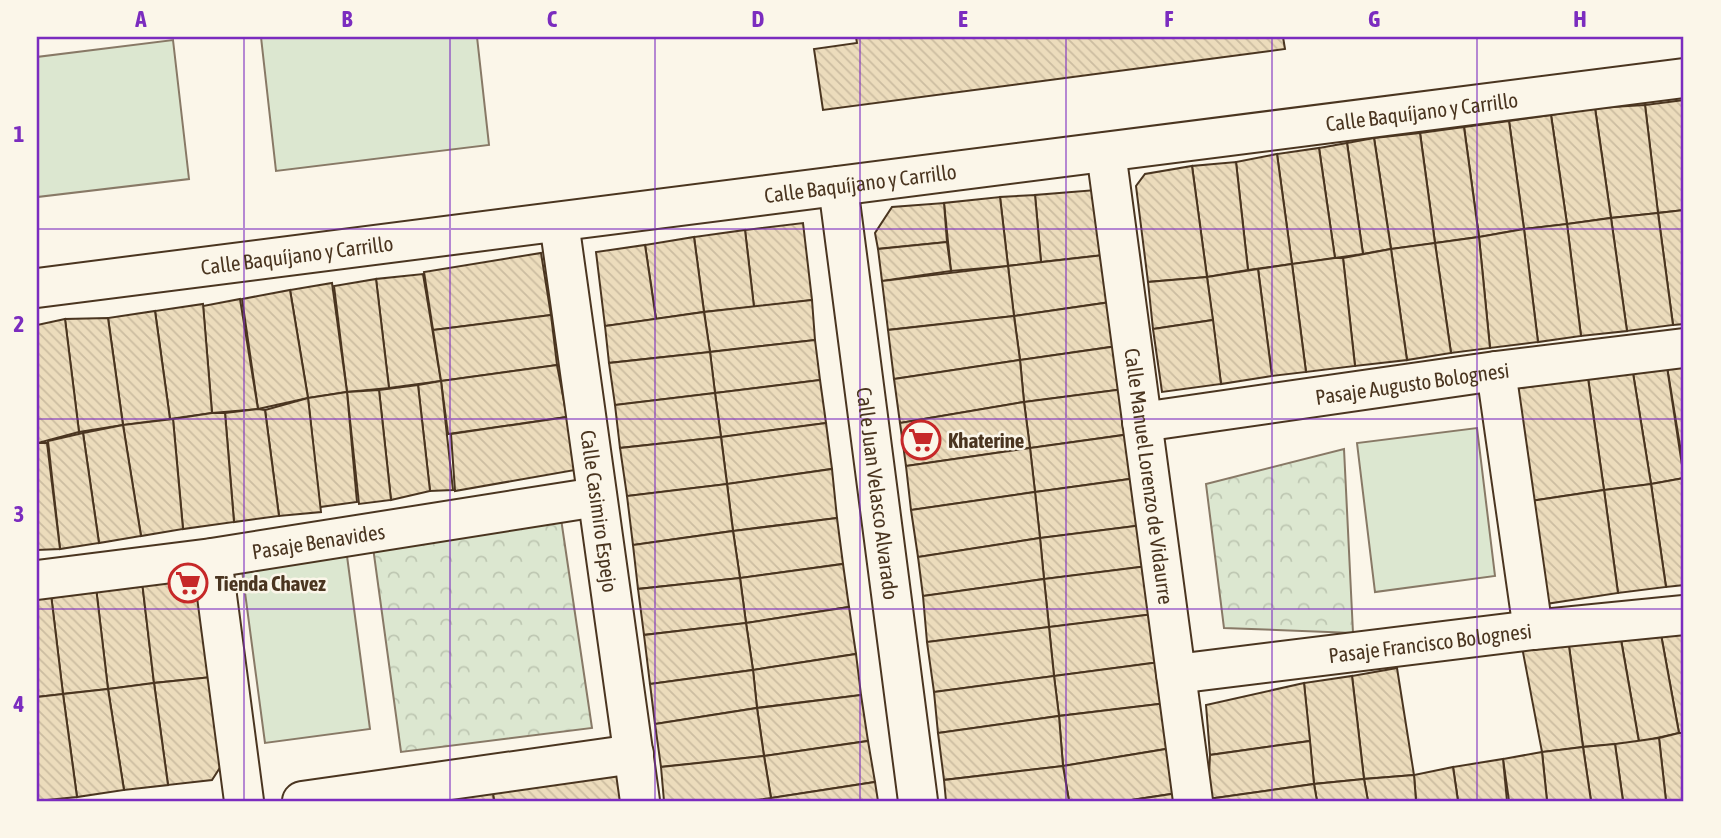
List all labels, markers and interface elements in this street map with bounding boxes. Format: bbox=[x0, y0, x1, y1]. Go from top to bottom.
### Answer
text: A bbox=[134, 6, 147, 32]
text: B bbox=[342, 6, 353, 32]
text: C bbox=[547, 6, 558, 32]
text: D bbox=[752, 6, 765, 32]
text: E bbox=[958, 6, 968, 32]
text: F bbox=[1164, 6, 1174, 32]
text: G bbox=[1368, 6, 1380, 32]
text: H bbox=[1573, 6, 1587, 32]
street label: Calle Baquíjano y Carrillo bbox=[1324, 87, 1519, 136]
text: 1 bbox=[14, 121, 25, 147]
street label: Calle Baquíjano y Carrillo bbox=[763, 159, 958, 207]
street label: Calle Baquíjano y Carrillo bbox=[199, 231, 394, 279]
text: 2 bbox=[14, 311, 24, 337]
street label: Calle Manuel Lorenzo de Vidaurre bbox=[1120, 347, 1178, 606]
street label: Pasaje Augusto Bolognesi bbox=[1314, 357, 1511, 409]
street label: Calle Juan Velasco Alvarado bbox=[852, 386, 904, 601]
supermarket icon: Khaterine bbox=[900, 419, 942, 461]
street label: Calle Casimiro Espejo bbox=[576, 428, 623, 594]
place label: Khaterine bbox=[948, 428, 1024, 452]
text: 3 bbox=[14, 501, 24, 527]
street label: Pasaje Benavides bbox=[250, 519, 386, 563]
supermarket icon: Tienda Chavez bbox=[167, 562, 209, 604]
place label: Tienda Chavez bbox=[215, 571, 326, 595]
street label: Pasaje Francisco Bolognesi bbox=[1327, 618, 1533, 667]
text: 4 bbox=[13, 691, 25, 717]

